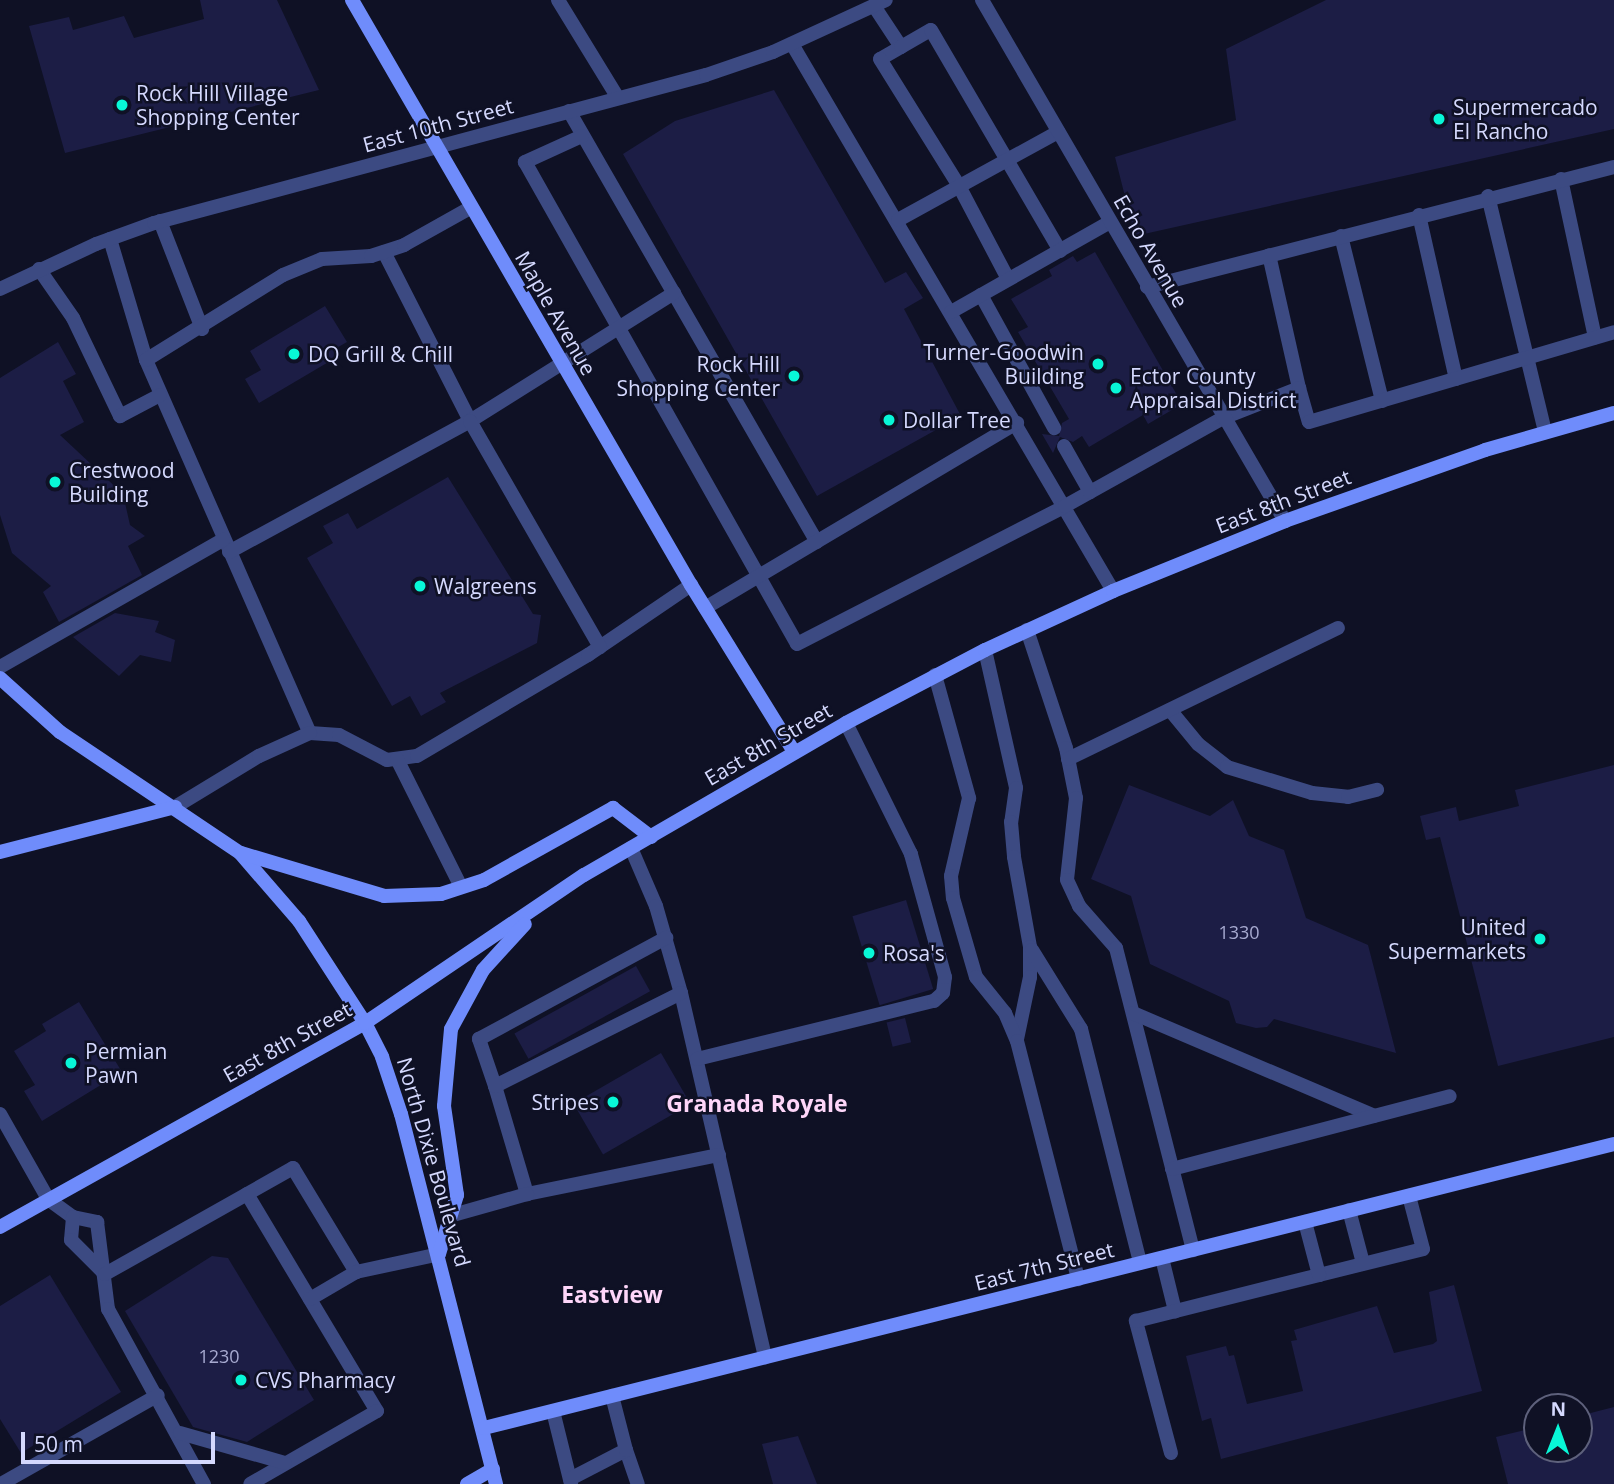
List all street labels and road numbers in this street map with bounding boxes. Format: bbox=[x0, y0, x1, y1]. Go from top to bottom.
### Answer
street label: East 10th Street bbox=[360, 93, 516, 157]
street label: Echo Avenue bbox=[1109, 190, 1193, 312]
street label: Maple Avenue bbox=[510, 246, 602, 380]
street label: East 8th Street bbox=[1212, 464, 1354, 538]
street label: East 8th Street bbox=[700, 697, 836, 791]
street label: East 8th Street bbox=[218, 996, 356, 1088]
street label: North Dixie Boulevard bbox=[392, 1054, 476, 1270]
street label: East 7th Street bbox=[972, 1237, 1116, 1295]

